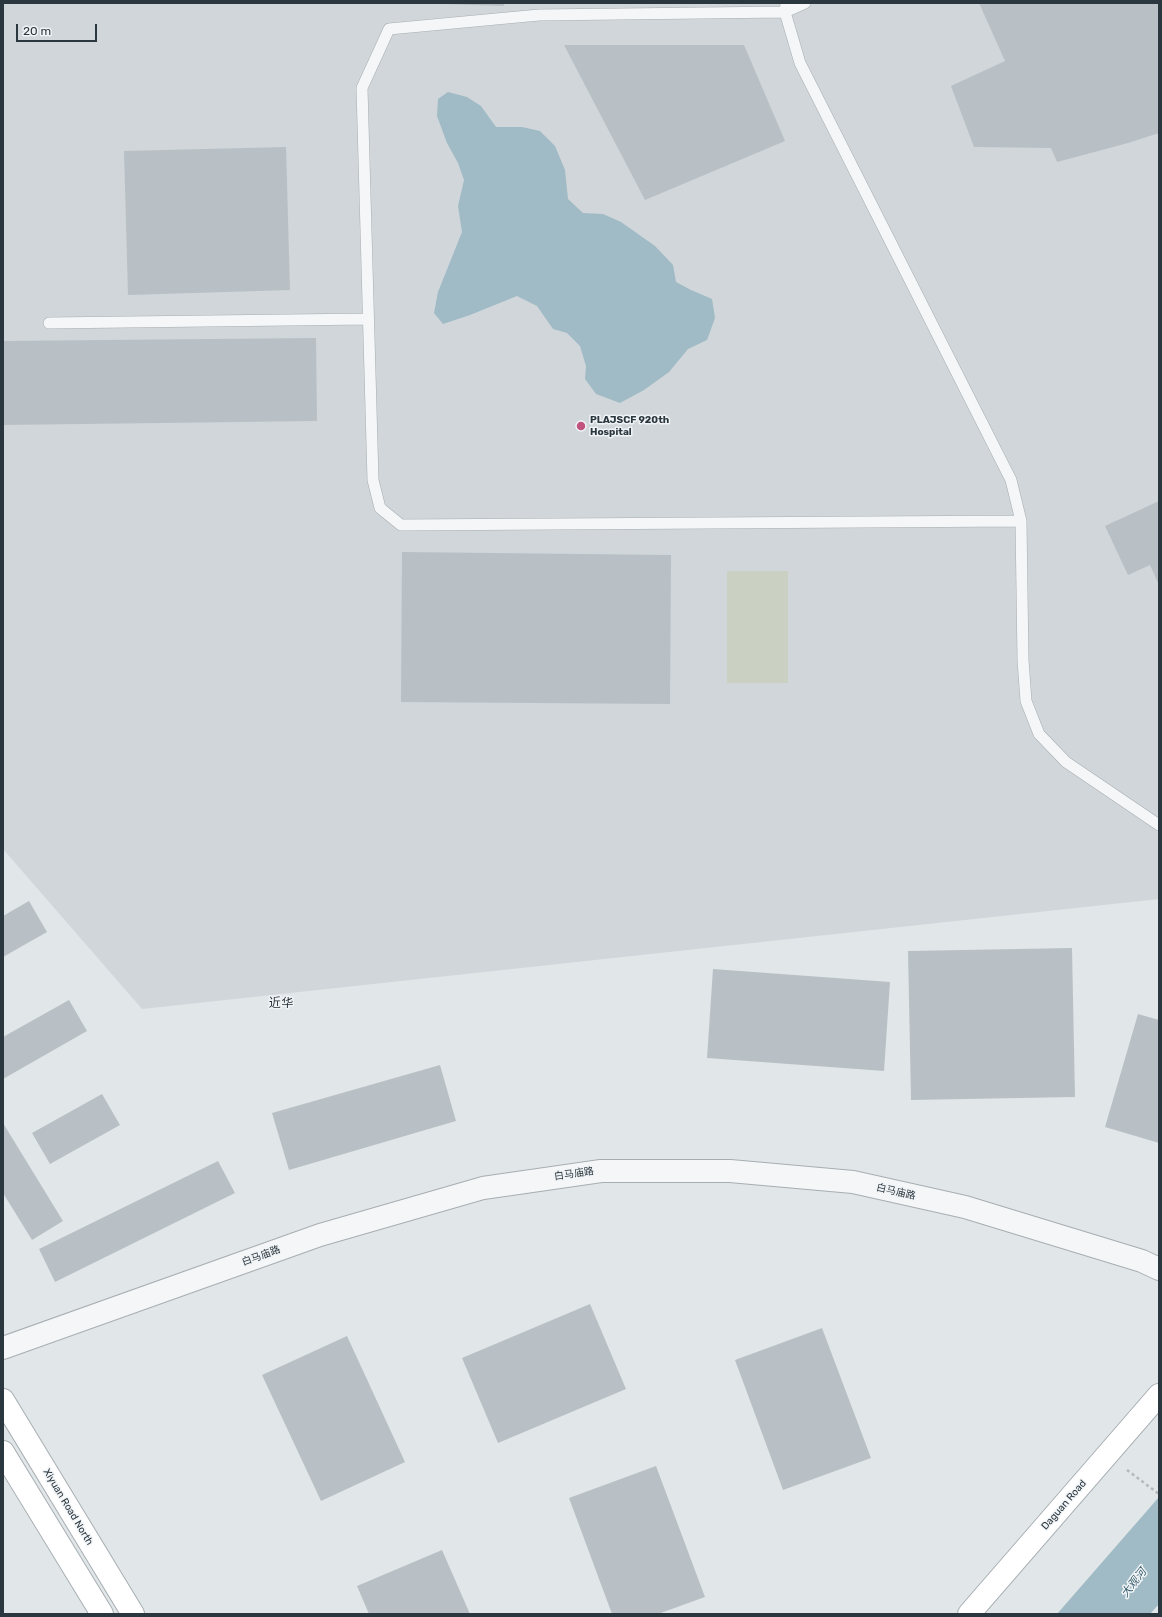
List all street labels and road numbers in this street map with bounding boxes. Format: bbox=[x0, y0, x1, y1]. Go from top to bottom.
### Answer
street label: 白马庙路 bbox=[553, 1165, 595, 1183]
street label: 白马庙路 bbox=[875, 1182, 917, 1202]
street label: 白马庙路 bbox=[240, 1244, 282, 1268]
street label: Xiyuan Road North bbox=[40, 1467, 96, 1547]
street label: Daguan Road bbox=[1039, 1478, 1089, 1532]

